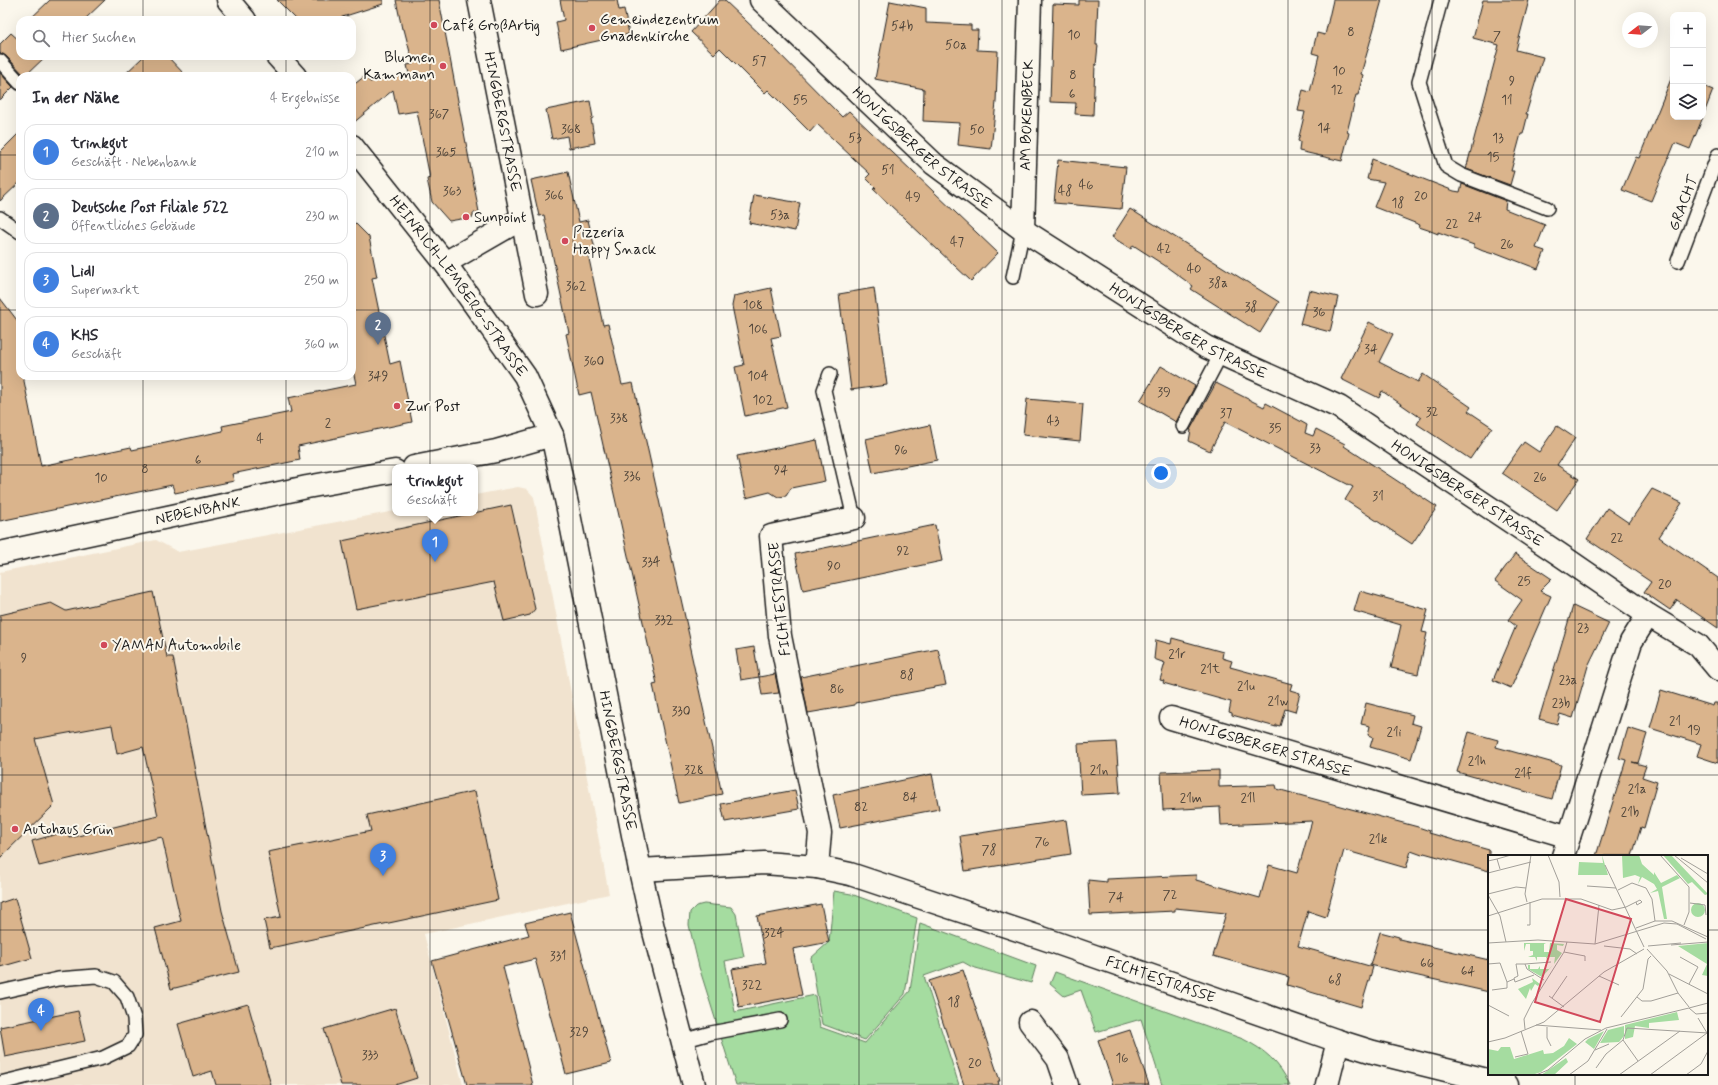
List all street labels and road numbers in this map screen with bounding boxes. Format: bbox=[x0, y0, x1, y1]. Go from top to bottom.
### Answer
street label: HINGBERGSTRASSE bbox=[478, 50, 526, 194]
street label: AM BOKENBECK bbox=[1016, 59, 1039, 171]
street label: HONIGSBERGER STRASSE bbox=[847, 82, 996, 215]
street label: GRACHT bbox=[1664, 172, 1704, 234]
street label: HEINRICH-LEMBERG-STRASSE bbox=[384, 192, 532, 381]
street label: HONIGSBERGER STRASSE bbox=[1105, 279, 1270, 384]
street label: HONIGSBERGER STRASSE bbox=[1387, 436, 1547, 552]
street label: NEBENBANK bbox=[153, 493, 242, 530]
street label: FICHTESTRASSE bbox=[764, 541, 796, 657]
street label: HINGBERGSTRASSE bbox=[593, 689, 641, 833]
street label: HONIGSBERGER STRASSE bbox=[1177, 712, 1355, 783]
street label: FICHTESTRASSE bbox=[1103, 952, 1218, 1009]

